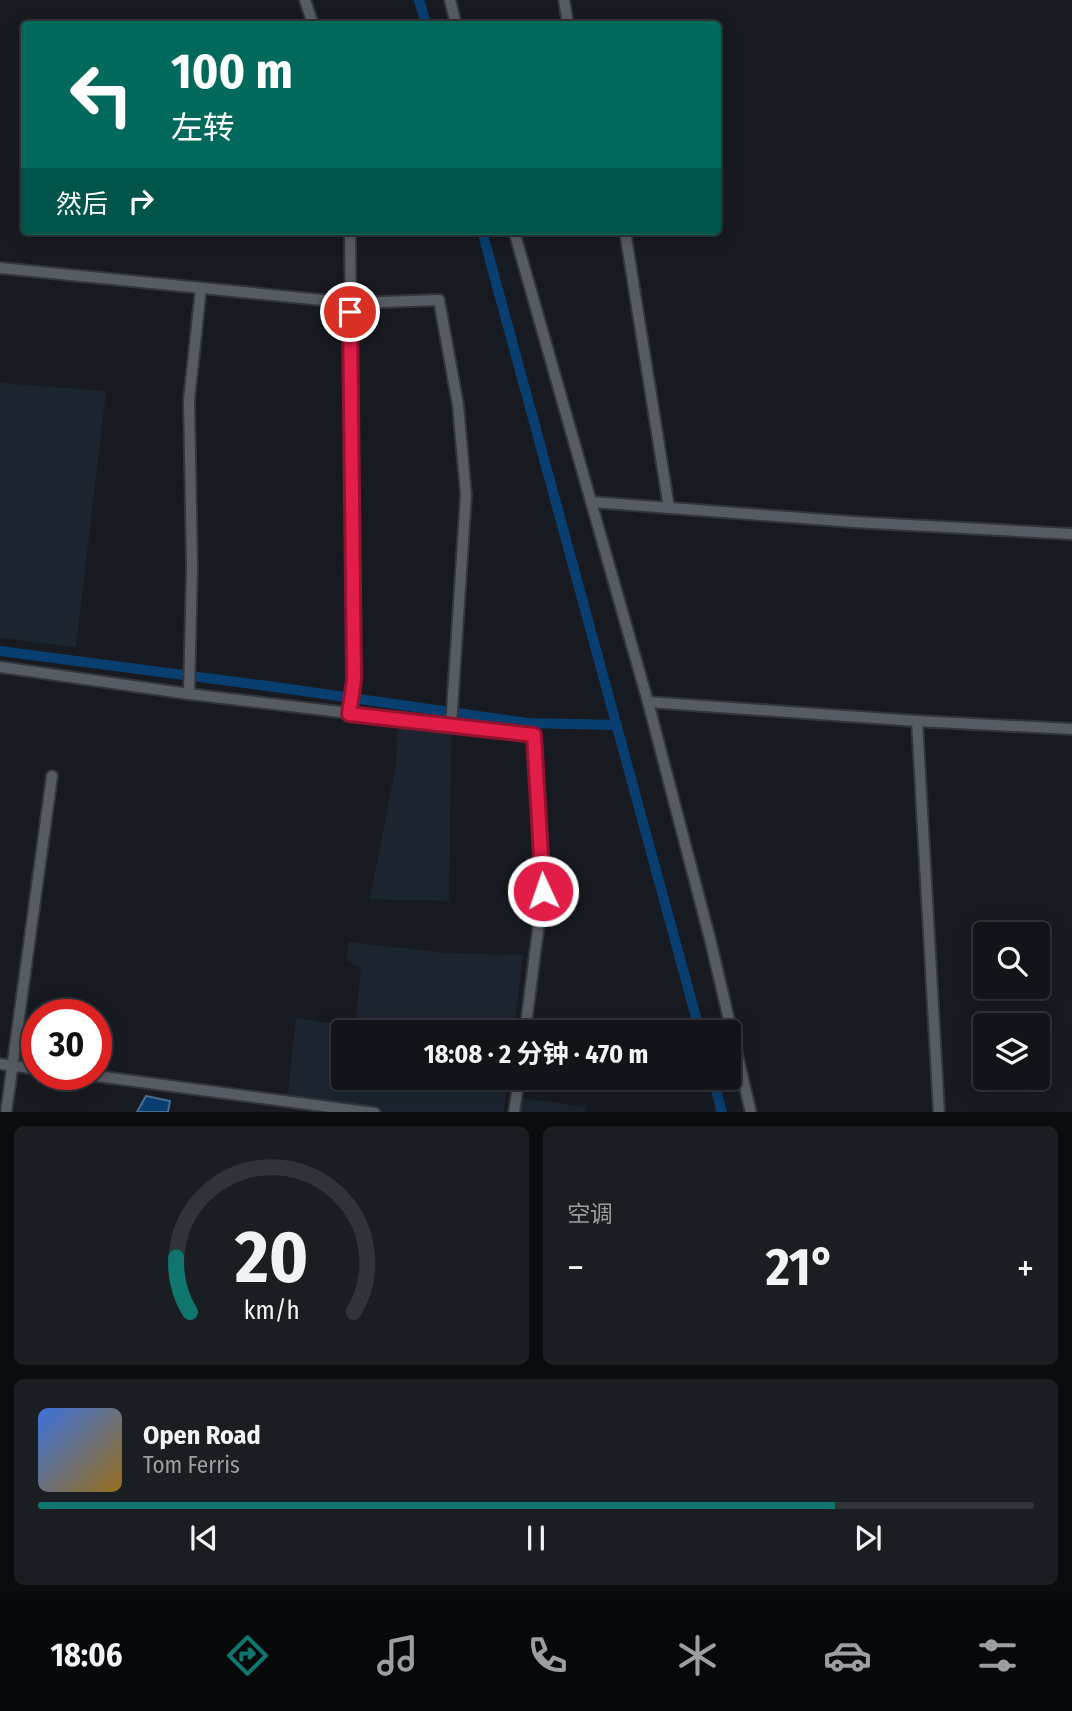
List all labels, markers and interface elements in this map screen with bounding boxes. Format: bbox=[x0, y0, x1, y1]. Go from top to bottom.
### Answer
text: 100 m bbox=[171, 42, 293, 101]
icon: left bbox=[56, 49, 147, 140]
text: 左转 bbox=[171, 109, 235, 147]
icon: right bbox=[122, 182, 160, 220]
text: 然后 bbox=[56, 189, 108, 220]
pin bbox=[320, 282, 380, 342]
icon: arrive bbox=[331, 293, 369, 331]
position arrow bbox=[506, 854, 580, 928]
map controls bbox=[973, 922, 1050, 1090]
button: search bbox=[973, 922, 1050, 999]
speed limit sign: 30 bbox=[21, 999, 112, 1090]
button: layers bbox=[973, 1013, 1050, 1090]
text: 18:08 · 2 分钟 · 470 m bbox=[424, 1039, 648, 1070]
text: 空调 bbox=[567, 1200, 613, 1228]
text: 20 bbox=[234, 1214, 308, 1301]
text: 21° bbox=[766, 1236, 835, 1299]
text: − bbox=[567, 1245, 584, 1291]
text: + bbox=[1017, 1245, 1034, 1291]
text: km/h bbox=[244, 1295, 299, 1325]
text: Open Road bbox=[143, 1420, 261, 1451]
text: Tom Ferris bbox=[143, 1451, 240, 1479]
icon: previous bbox=[185, 1519, 223, 1557]
icon: pause bbox=[517, 1519, 555, 1557]
icon: next bbox=[849, 1519, 887, 1557]
icon: directions bbox=[223, 1631, 272, 1680]
icon: music bbox=[373, 1631, 422, 1680]
icon: phone bbox=[523, 1631, 572, 1680]
icon: climate bbox=[673, 1631, 722, 1680]
icon: car bbox=[823, 1631, 872, 1680]
icon: filters bbox=[973, 1631, 1022, 1680]
text: 18:06 bbox=[50, 1636, 122, 1674]

